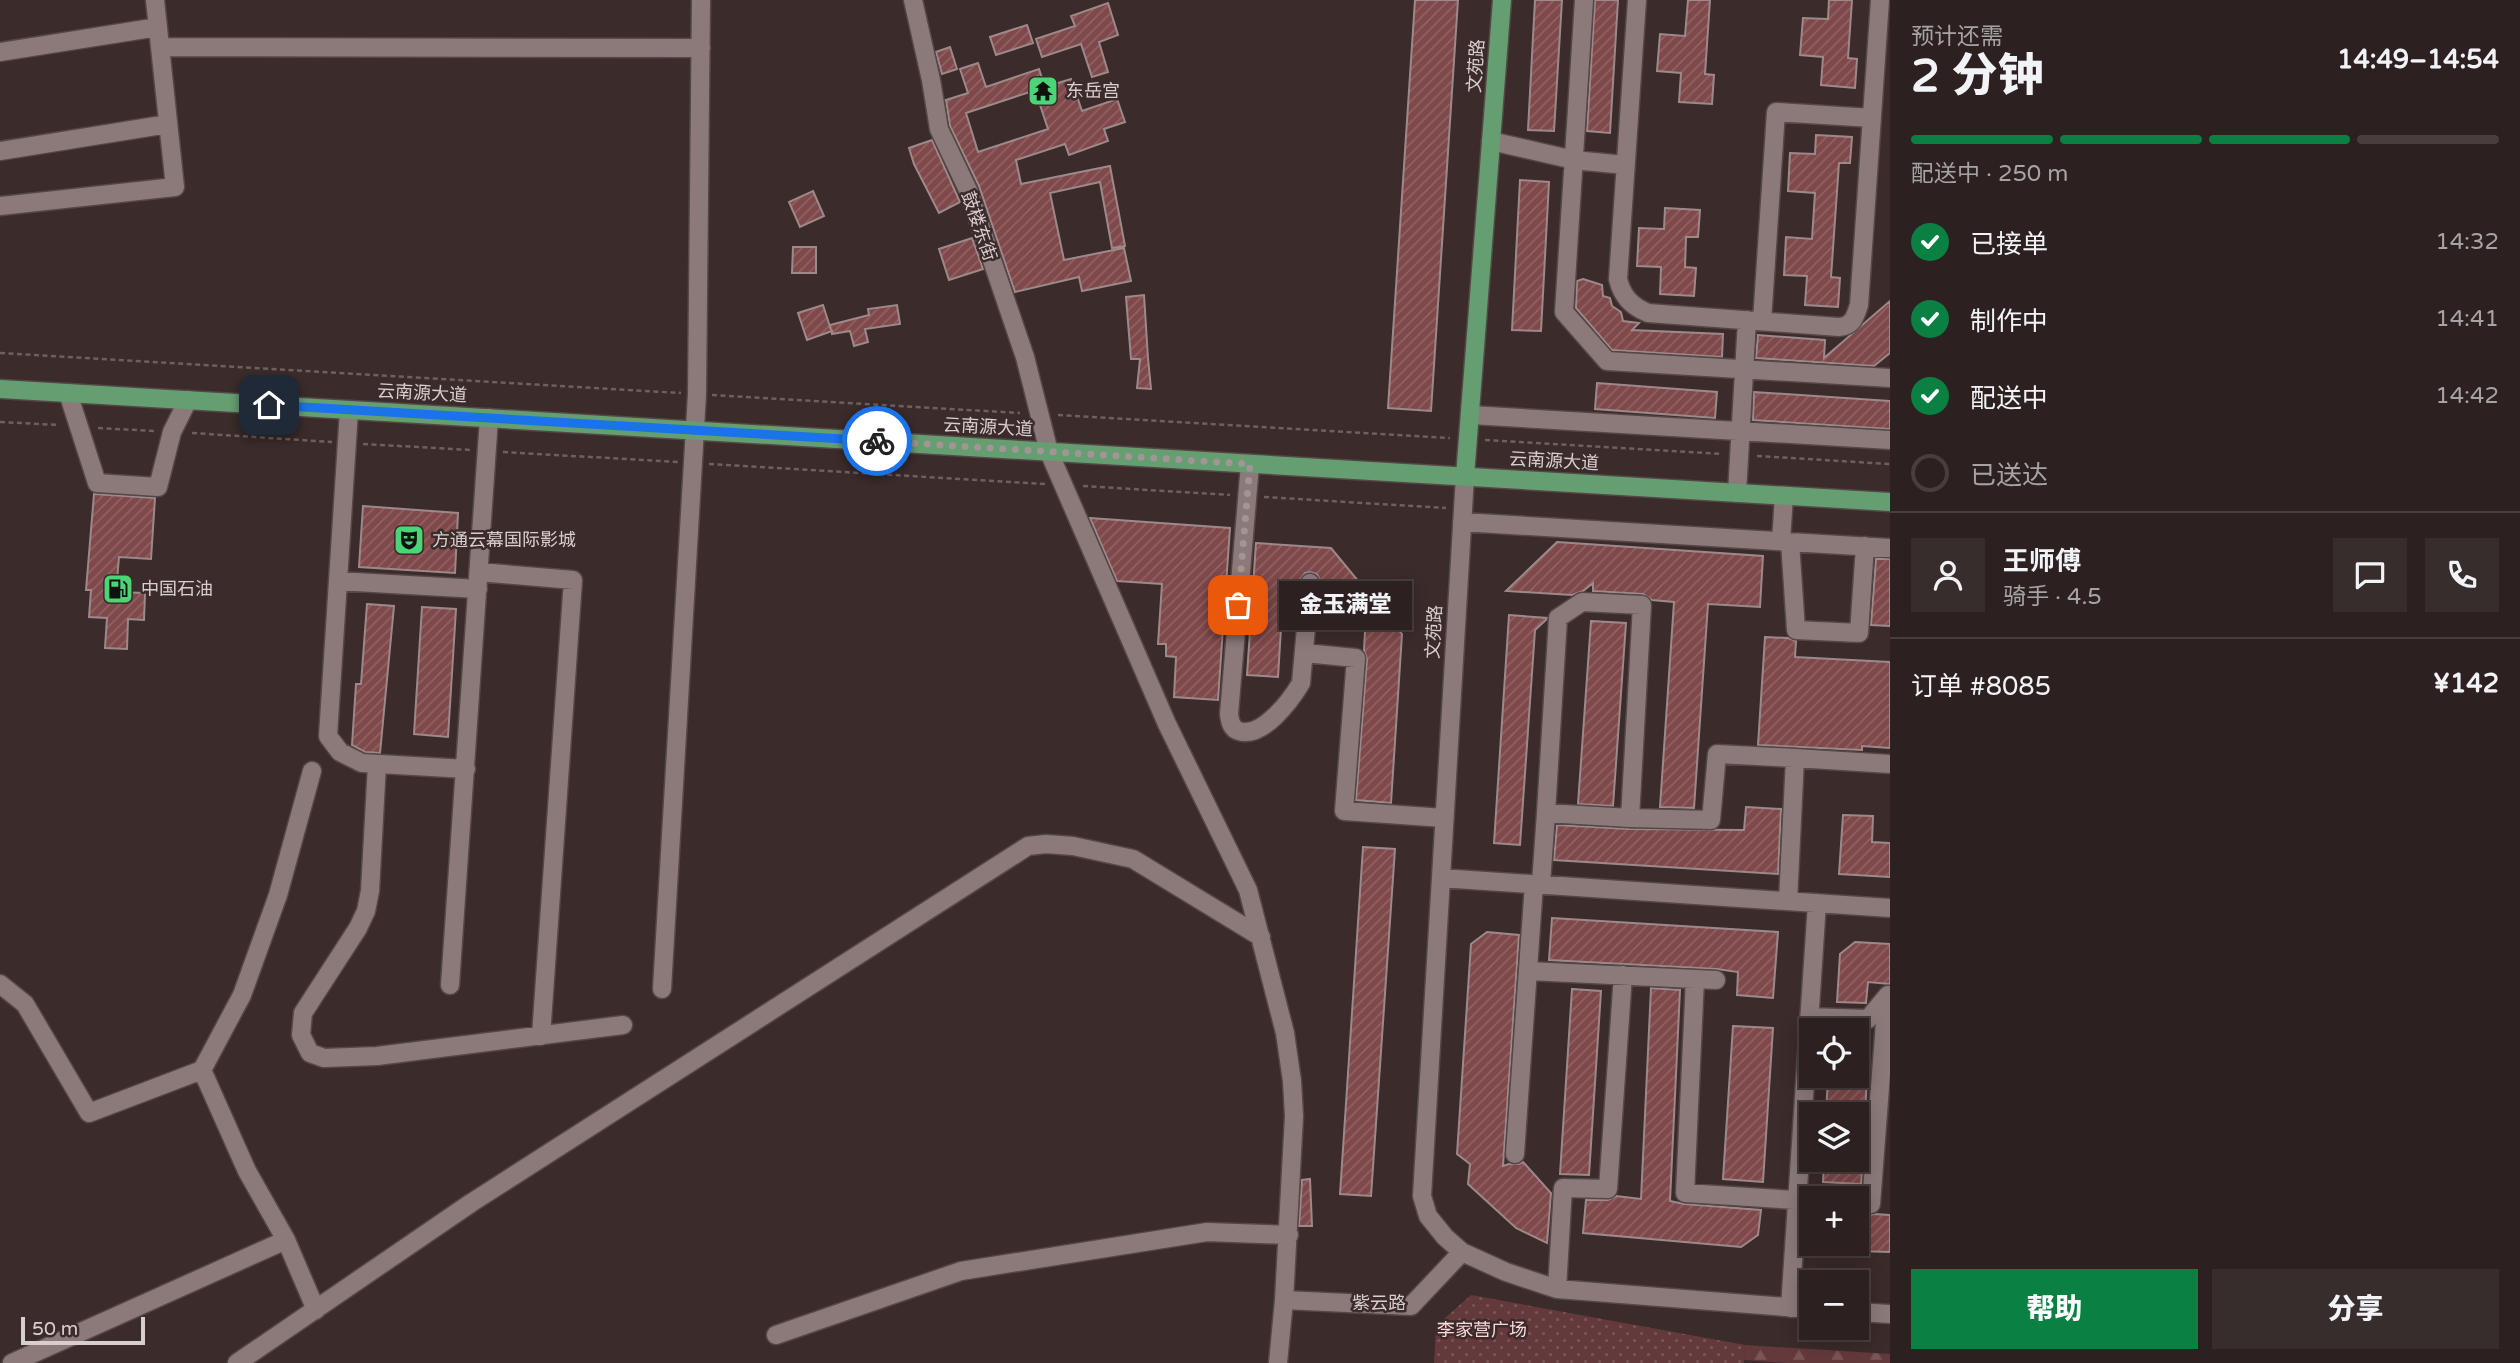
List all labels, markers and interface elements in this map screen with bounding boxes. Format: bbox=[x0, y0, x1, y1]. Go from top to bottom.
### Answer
text: 预计还需 bbox=[1911, 23, 2003, 51]
street label: 文苑路 bbox=[1463, 38, 1489, 94]
text: 14:49–14:54 bbox=[2337, 44, 2499, 75]
text: 2 分钟 bbox=[1911, 49, 2044, 104]
temple icon: 东岳宫 bbox=[1026, 74, 1060, 108]
place label: 东岳宫 bbox=[1066, 80, 1120, 102]
text: 配送中 · 250 m bbox=[1911, 160, 2068, 188]
street label: 鼓楼东街 bbox=[957, 188, 1001, 264]
icon: check bbox=[1911, 223, 1949, 261]
text: 14:32 bbox=[2435, 228, 2499, 256]
text: 已接单 bbox=[1970, 229, 2048, 260]
icon: check bbox=[1911, 300, 1949, 338]
text: 14:41 bbox=[2435, 305, 2499, 333]
text: 制作中 bbox=[1970, 306, 2048, 337]
pin bbox=[239, 375, 299, 435]
icon: check bbox=[1911, 377, 1949, 415]
street label: 云南源大道 bbox=[376, 380, 468, 406]
text: 14:42 bbox=[2435, 382, 2499, 410]
text: 配送中 bbox=[1970, 383, 2048, 414]
icon: home bbox=[250, 386, 288, 424]
courier bbox=[842, 406, 912, 476]
street label: 云南源大道 bbox=[942, 414, 1034, 440]
icon: bike bbox=[858, 422, 896, 460]
street label: 云南源大道 bbox=[1508, 448, 1600, 474]
text: 已送达 bbox=[1970, 460, 2048, 491]
theatre icon: 方通云幕国际影城 bbox=[392, 523, 426, 557]
place label: 方通云幕国际影城 bbox=[432, 529, 576, 551]
button: person bbox=[1911, 538, 1985, 612]
button: chat bbox=[2333, 538, 2407, 612]
button: phone bbox=[2425, 538, 2499, 612]
text: 王师傅 bbox=[2003, 546, 2081, 577]
fuel station icon: 中国石油 bbox=[101, 572, 135, 606]
pin bbox=[1208, 575, 1268, 635]
place label: 中国石油 bbox=[141, 578, 213, 600]
callout: 金玉满堂 bbox=[1280, 580, 1413, 630]
text: 骑手 · 4.5 bbox=[2003, 583, 2102, 611]
icon: bag bbox=[1219, 586, 1257, 624]
text: 金玉满堂 bbox=[1300, 591, 1392, 619]
street label: 文苑路 bbox=[1422, 604, 1446, 660]
text: ¥142 bbox=[2433, 668, 2499, 699]
text: 订单 #8085 bbox=[1911, 671, 2051, 702]
map controls bbox=[1799, 1018, 1869, 1340]
button: locate bbox=[1799, 1018, 1869, 1088]
button: layers bbox=[1799, 1102, 1869, 1172]
button: + bbox=[1799, 1186, 1869, 1256]
button: 帮助 bbox=[1911, 1269, 2198, 1349]
button: 分享 bbox=[2212, 1269, 2499, 1349]
button: − bbox=[1799, 1270, 1869, 1340]
street label: 紫云路 bbox=[1352, 1292, 1406, 1314]
scale bar bbox=[21, 1314, 145, 1346]
text: 50 m bbox=[32, 1318, 78, 1340]
park label: 李家营广场 bbox=[1437, 1319, 1527, 1341]

